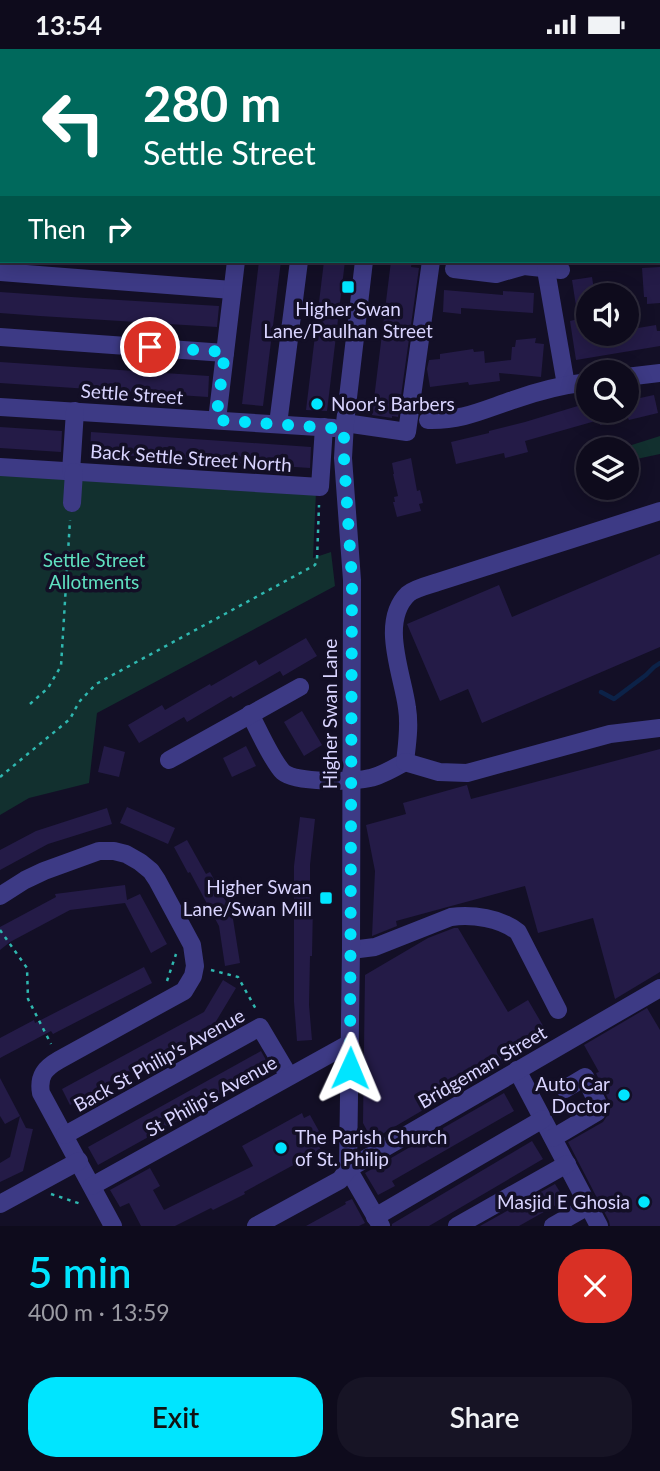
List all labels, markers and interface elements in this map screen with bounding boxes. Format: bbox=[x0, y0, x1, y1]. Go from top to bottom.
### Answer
text: 13:54 bbox=[35, 9, 102, 41]
text: 280 m bbox=[143, 74, 281, 132]
icon: left bbox=[28, 77, 119, 168]
text: Settle Street bbox=[143, 133, 316, 172]
icon: right bbox=[100, 210, 138, 248]
text: Then bbox=[28, 213, 86, 245]
marker: Higher Swan Lane/Paulhan Street bbox=[340, 279, 356, 295]
map controls bbox=[576, 283, 639, 500]
button: sound bbox=[576, 283, 639, 346]
place label: Higher Swan Lane/Paulhan Street bbox=[263, 297, 433, 342]
pin bbox=[120, 317, 180, 377]
icon: arrive bbox=[131, 328, 169, 366]
button: search bbox=[576, 360, 639, 423]
street label: Settle Street bbox=[80, 378, 184, 409]
place label: Noor's Barbers bbox=[331, 392, 455, 415]
marker: Noor's Barbers bbox=[309, 396, 325, 412]
button: layers bbox=[576, 437, 639, 500]
street label: Back Settle Street North bbox=[90, 439, 293, 476]
park label: Settle Street Allotments bbox=[43, 548, 145, 593]
street label: Higher Swan Lane bbox=[318, 639, 341, 789]
place label: Higher Swan Lane/Swan Mill bbox=[183, 875, 312, 920]
marker: Higher Swan Lane/Swan Mill bbox=[318, 890, 334, 906]
street label: Back St Philip's Avenue bbox=[69, 1003, 249, 1117]
street label: Bridgeman Street bbox=[413, 1020, 550, 1113]
position arrow bbox=[313, 1031, 387, 1105]
street label: St Philip's Avenue bbox=[141, 1050, 281, 1142]
place label: Auto Car Doctor bbox=[535, 1072, 610, 1117]
marker: Auto Car Doctor bbox=[616, 1087, 632, 1103]
place label: The Parish Church of St. Philip bbox=[295, 1125, 447, 1170]
marker: The Parish Church of St. Philip bbox=[273, 1140, 289, 1156]
place label: Masjid E Ghosia bbox=[497, 1190, 630, 1213]
marker: Masjid E Ghosia bbox=[636, 1194, 652, 1210]
text: 5 min bbox=[28, 1247, 132, 1297]
button: close bbox=[558, 1249, 632, 1323]
text: 400 m · 13:59 bbox=[28, 1298, 170, 1326]
button: Exit bbox=[28, 1377, 323, 1457]
button: Share bbox=[337, 1377, 632, 1457]

